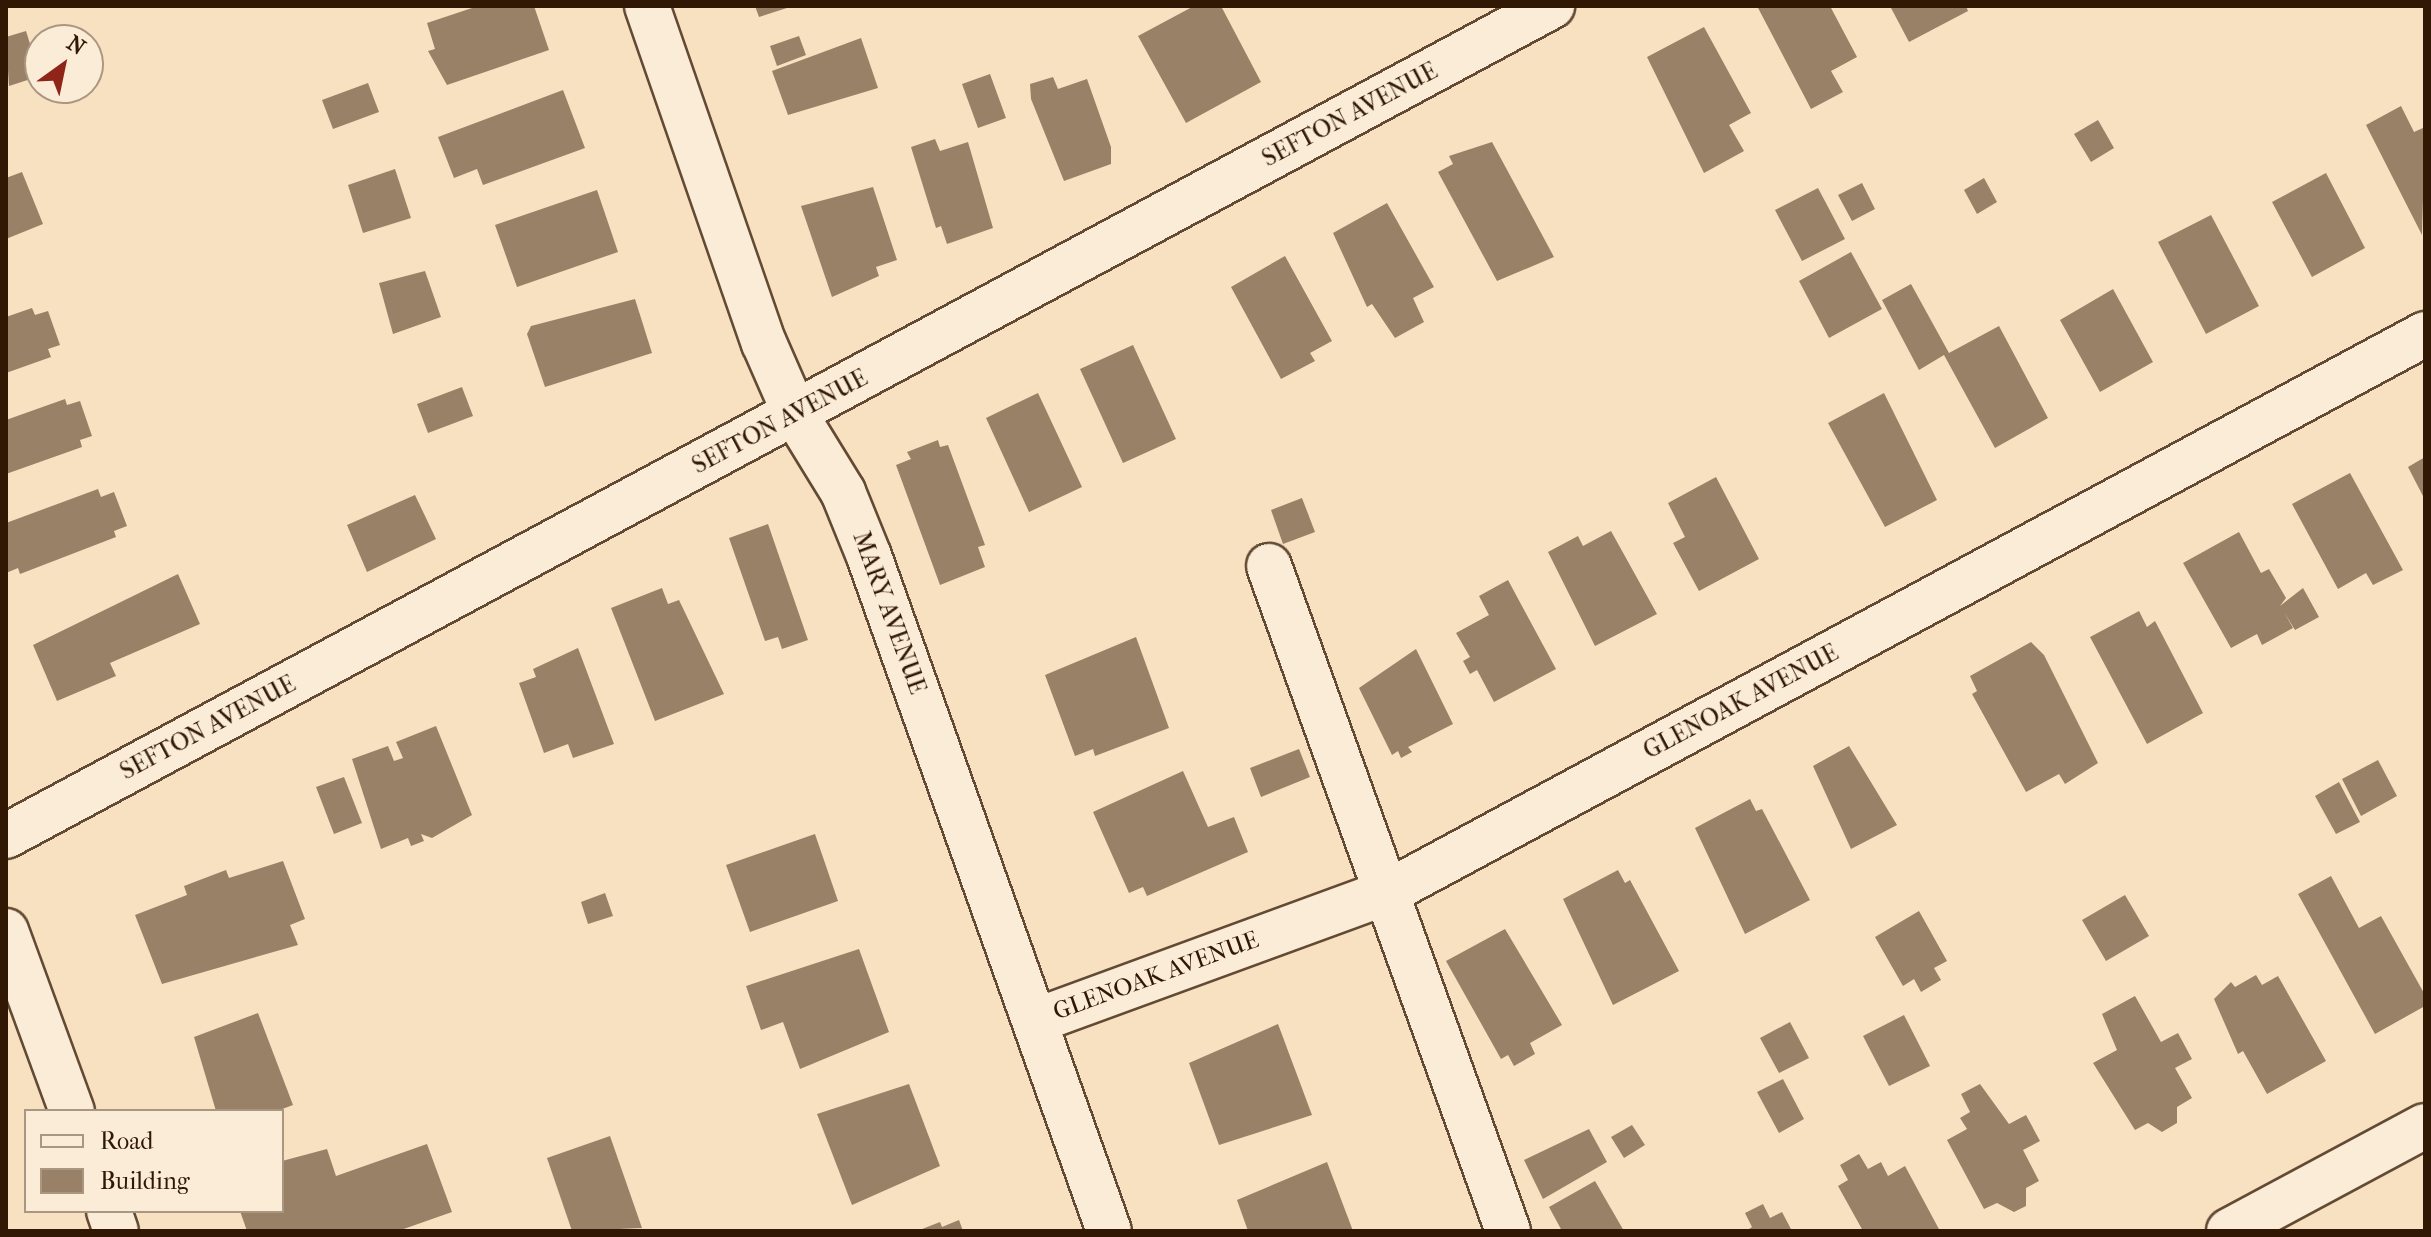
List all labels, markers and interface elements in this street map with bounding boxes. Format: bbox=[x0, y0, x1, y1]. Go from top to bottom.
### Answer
north arrow bbox=[24, 24, 104, 104]
text: N bbox=[62, 30, 90, 61]
street label: SEFTON AVENUE bbox=[1257, 57, 1443, 173]
street label: SEFTON AVENUE bbox=[687, 364, 873, 480]
street label: MARY AVENUE bbox=[846, 528, 932, 698]
street label: GLENOAK AVENUE bbox=[1639, 638, 1843, 766]
street label: SEFTON AVENUE bbox=[115, 670, 301, 786]
street label: GLENOAK AVENUE bbox=[1049, 925, 1263, 1027]
legend bbox=[24, 1109, 284, 1213]
text: Road bbox=[100, 1127, 153, 1155]
text: Building bbox=[100, 1167, 190, 1195]

